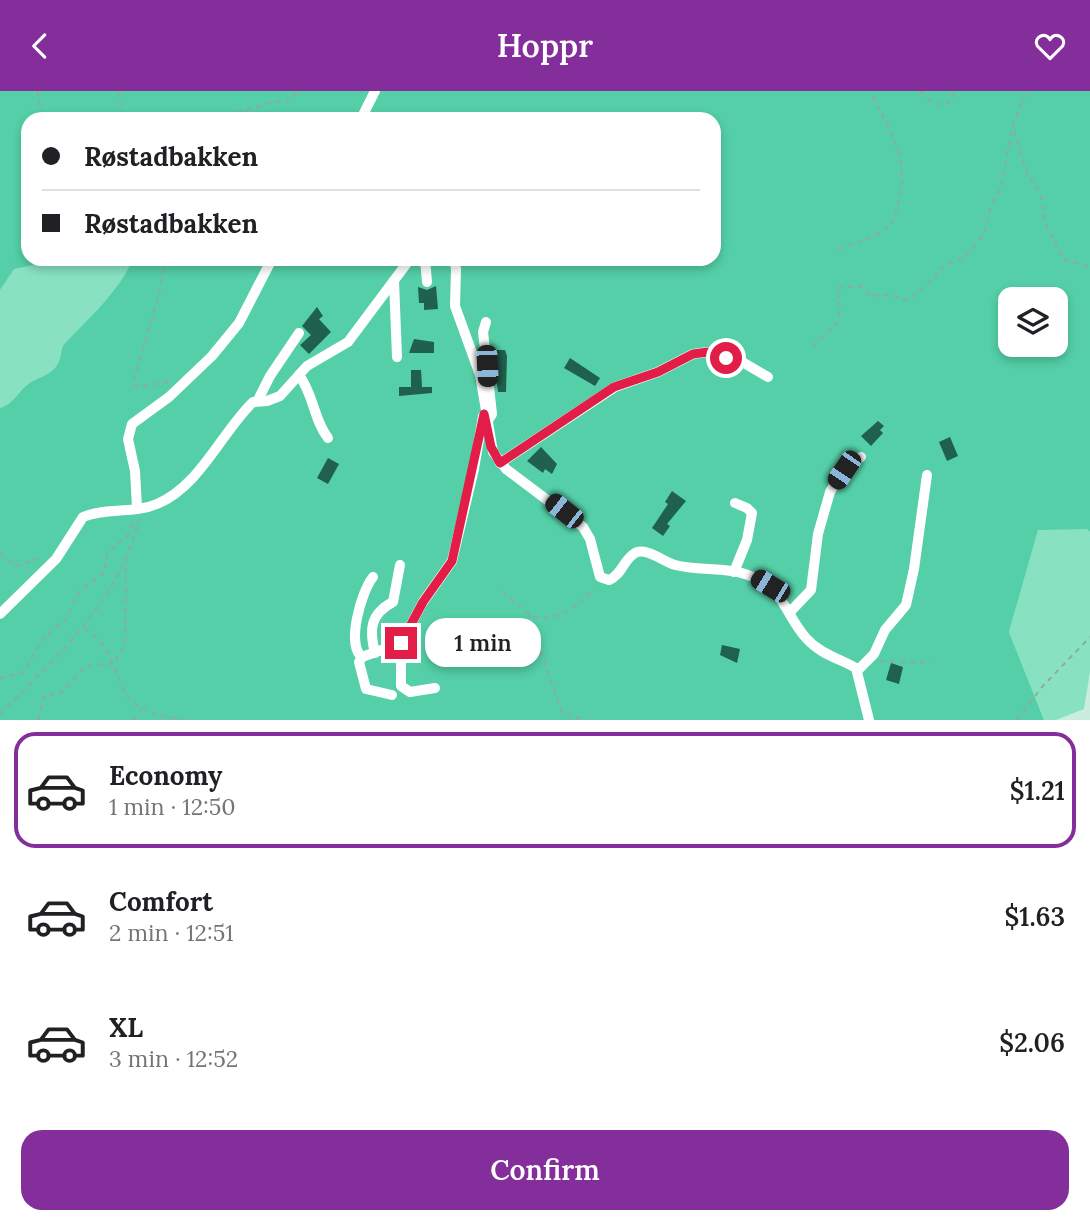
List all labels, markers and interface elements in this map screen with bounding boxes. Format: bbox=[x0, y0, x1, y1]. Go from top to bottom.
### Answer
text: Hoppr bbox=[497, 25, 593, 66]
icon: back bbox=[21, 27, 59, 65]
icon: heart bbox=[1031, 27, 1069, 65]
text: Røstadbakken bbox=[84, 140, 258, 173]
text: Røstadbakken bbox=[84, 207, 258, 240]
map controls bbox=[998, 287, 1068, 357]
button: layers bbox=[998, 287, 1068, 357]
route start bbox=[710, 342, 742, 374]
car bbox=[476, 344, 499, 388]
car bbox=[824, 447, 865, 493]
car bbox=[541, 490, 588, 532]
car bbox=[747, 566, 794, 606]
callout: 1 min bbox=[426, 619, 541, 667]
route end bbox=[385, 627, 417, 659]
text: 1 min bbox=[454, 628, 512, 657]
icon: car bbox=[25, 759, 88, 822]
text: Economy bbox=[109, 759, 222, 792]
text: $1.21 bbox=[1010, 774, 1065, 807]
text: 1 min · 12:50 bbox=[109, 792, 236, 821]
icon: car bbox=[25, 885, 88, 948]
text: Comfort bbox=[109, 885, 213, 918]
text: $1.63 bbox=[1004, 900, 1065, 933]
text: 2 min · 12:51 bbox=[109, 918, 234, 947]
icon: car bbox=[25, 1011, 88, 1074]
text: XL bbox=[109, 1011, 143, 1044]
text: $2.06 bbox=[999, 1026, 1065, 1059]
text: 3 min · 12:52 bbox=[109, 1044, 238, 1073]
button: Confirm bbox=[21, 1130, 1069, 1210]

